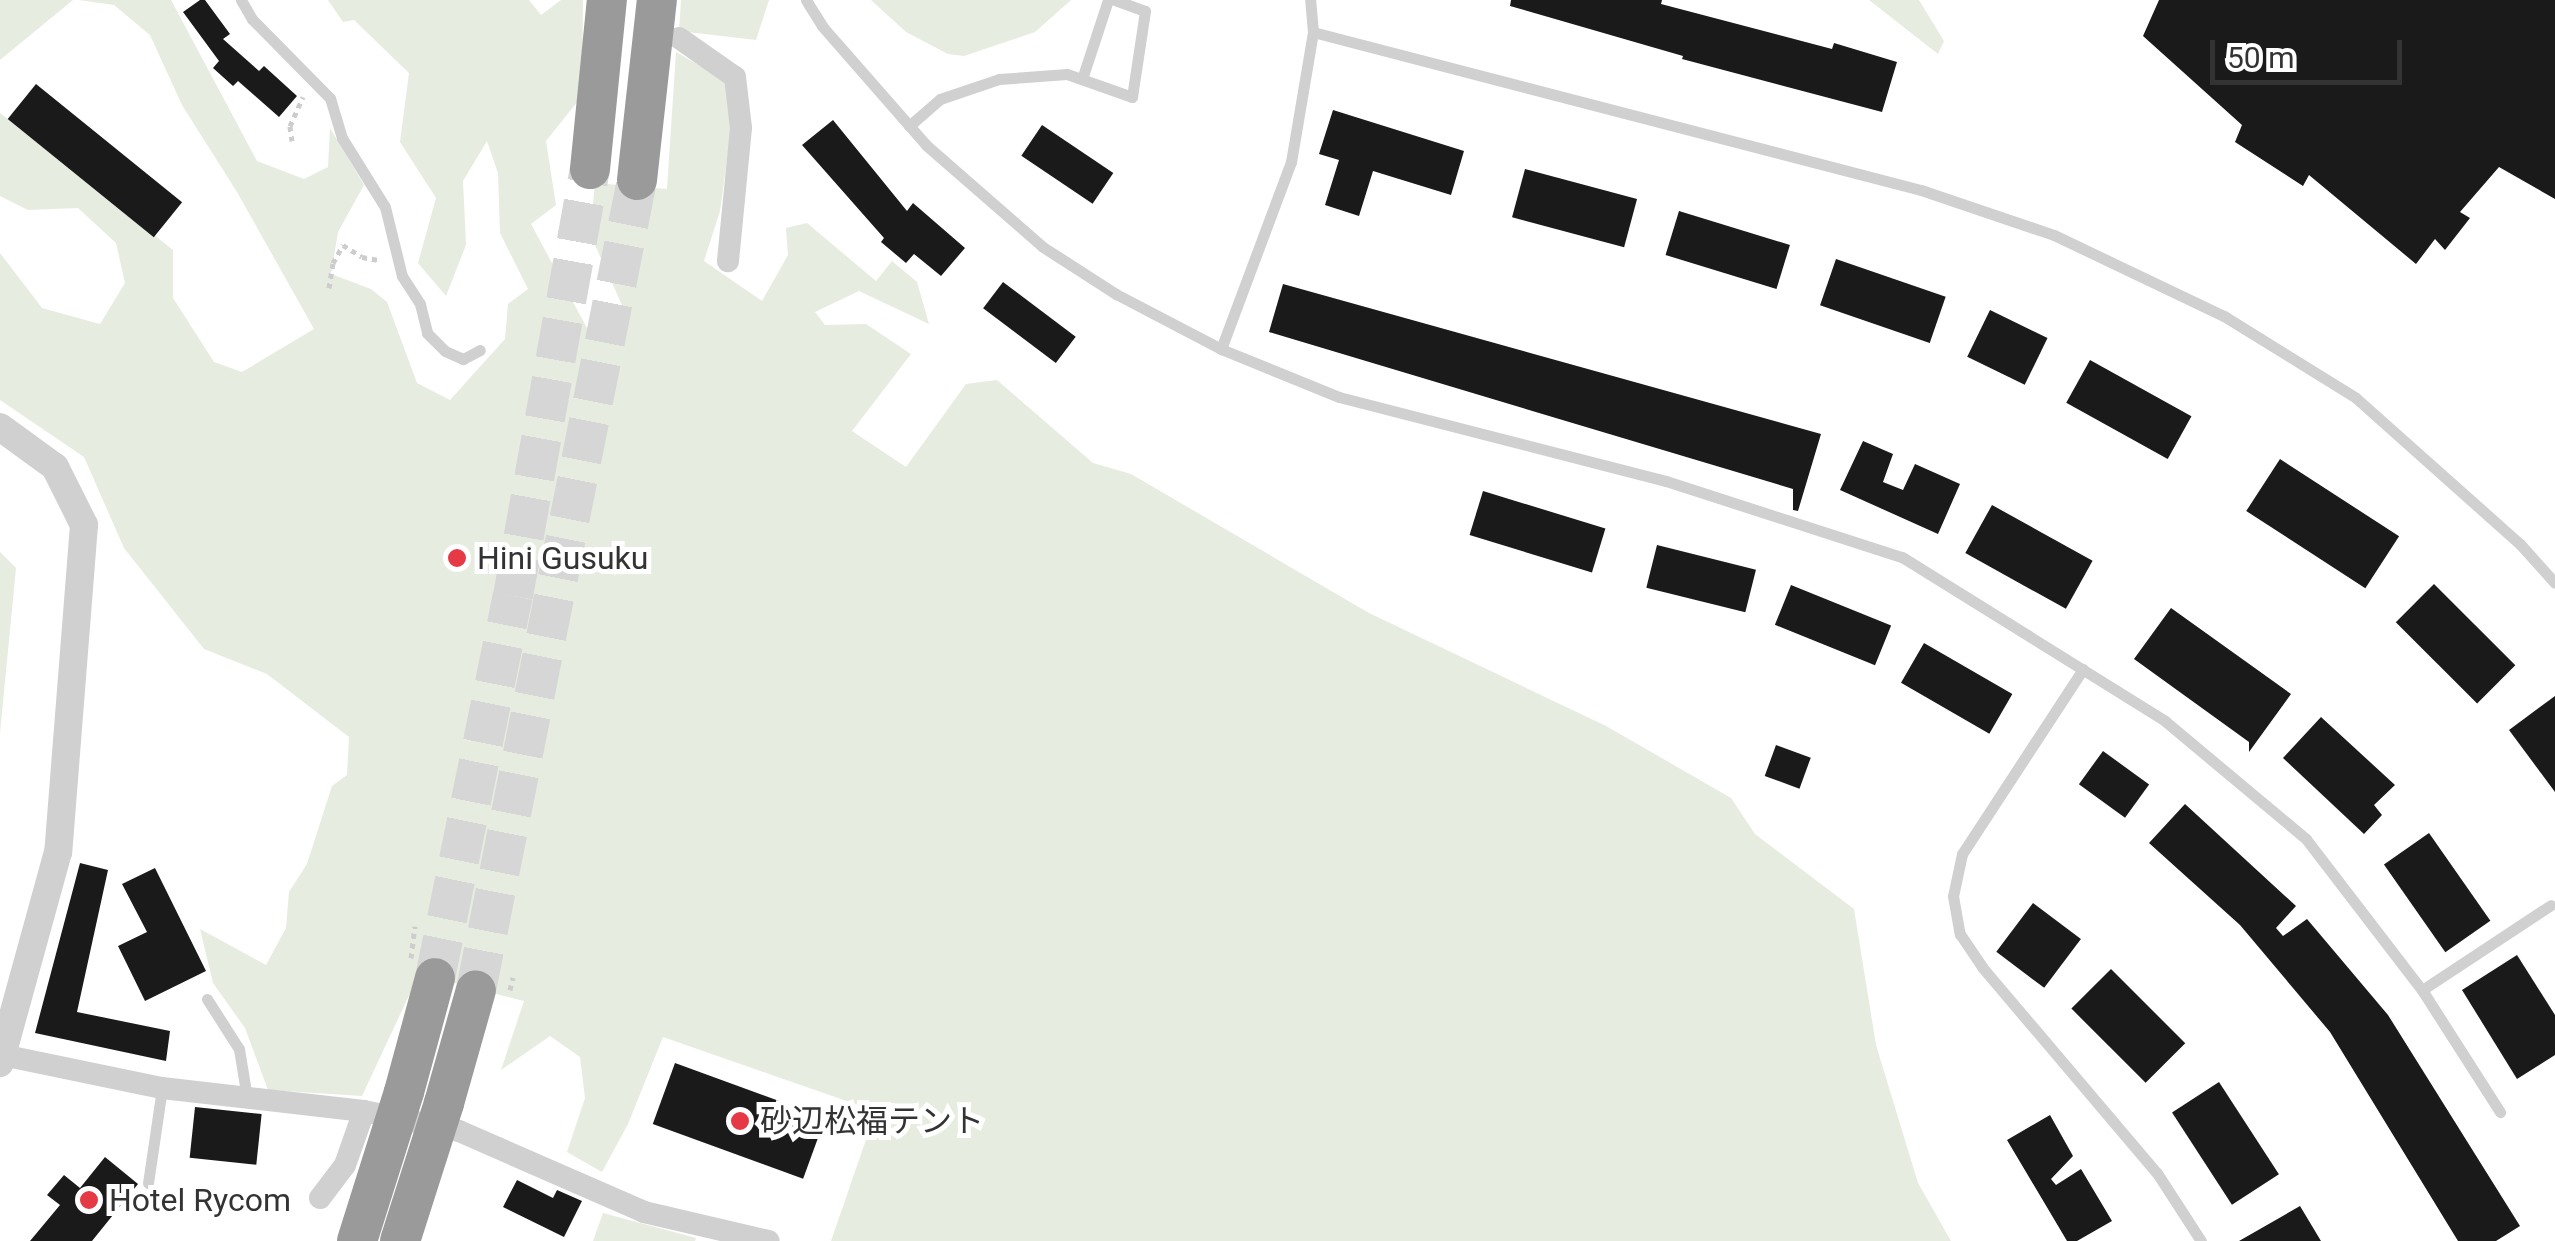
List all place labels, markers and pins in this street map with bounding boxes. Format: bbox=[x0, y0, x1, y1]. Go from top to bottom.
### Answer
place label: Hini Gusuku bbox=[477, 539, 648, 577]
marker: Hini Gusuku bbox=[446, 547, 468, 569]
place label: 砂辺松福テント bbox=[760, 1102, 984, 1140]
marker: 砂辺松福テント bbox=[729, 1110, 751, 1132]
place label: Hotel Rycom bbox=[109, 1181, 291, 1219]
marker: Hotel Rycom bbox=[78, 1189, 100, 1211]

